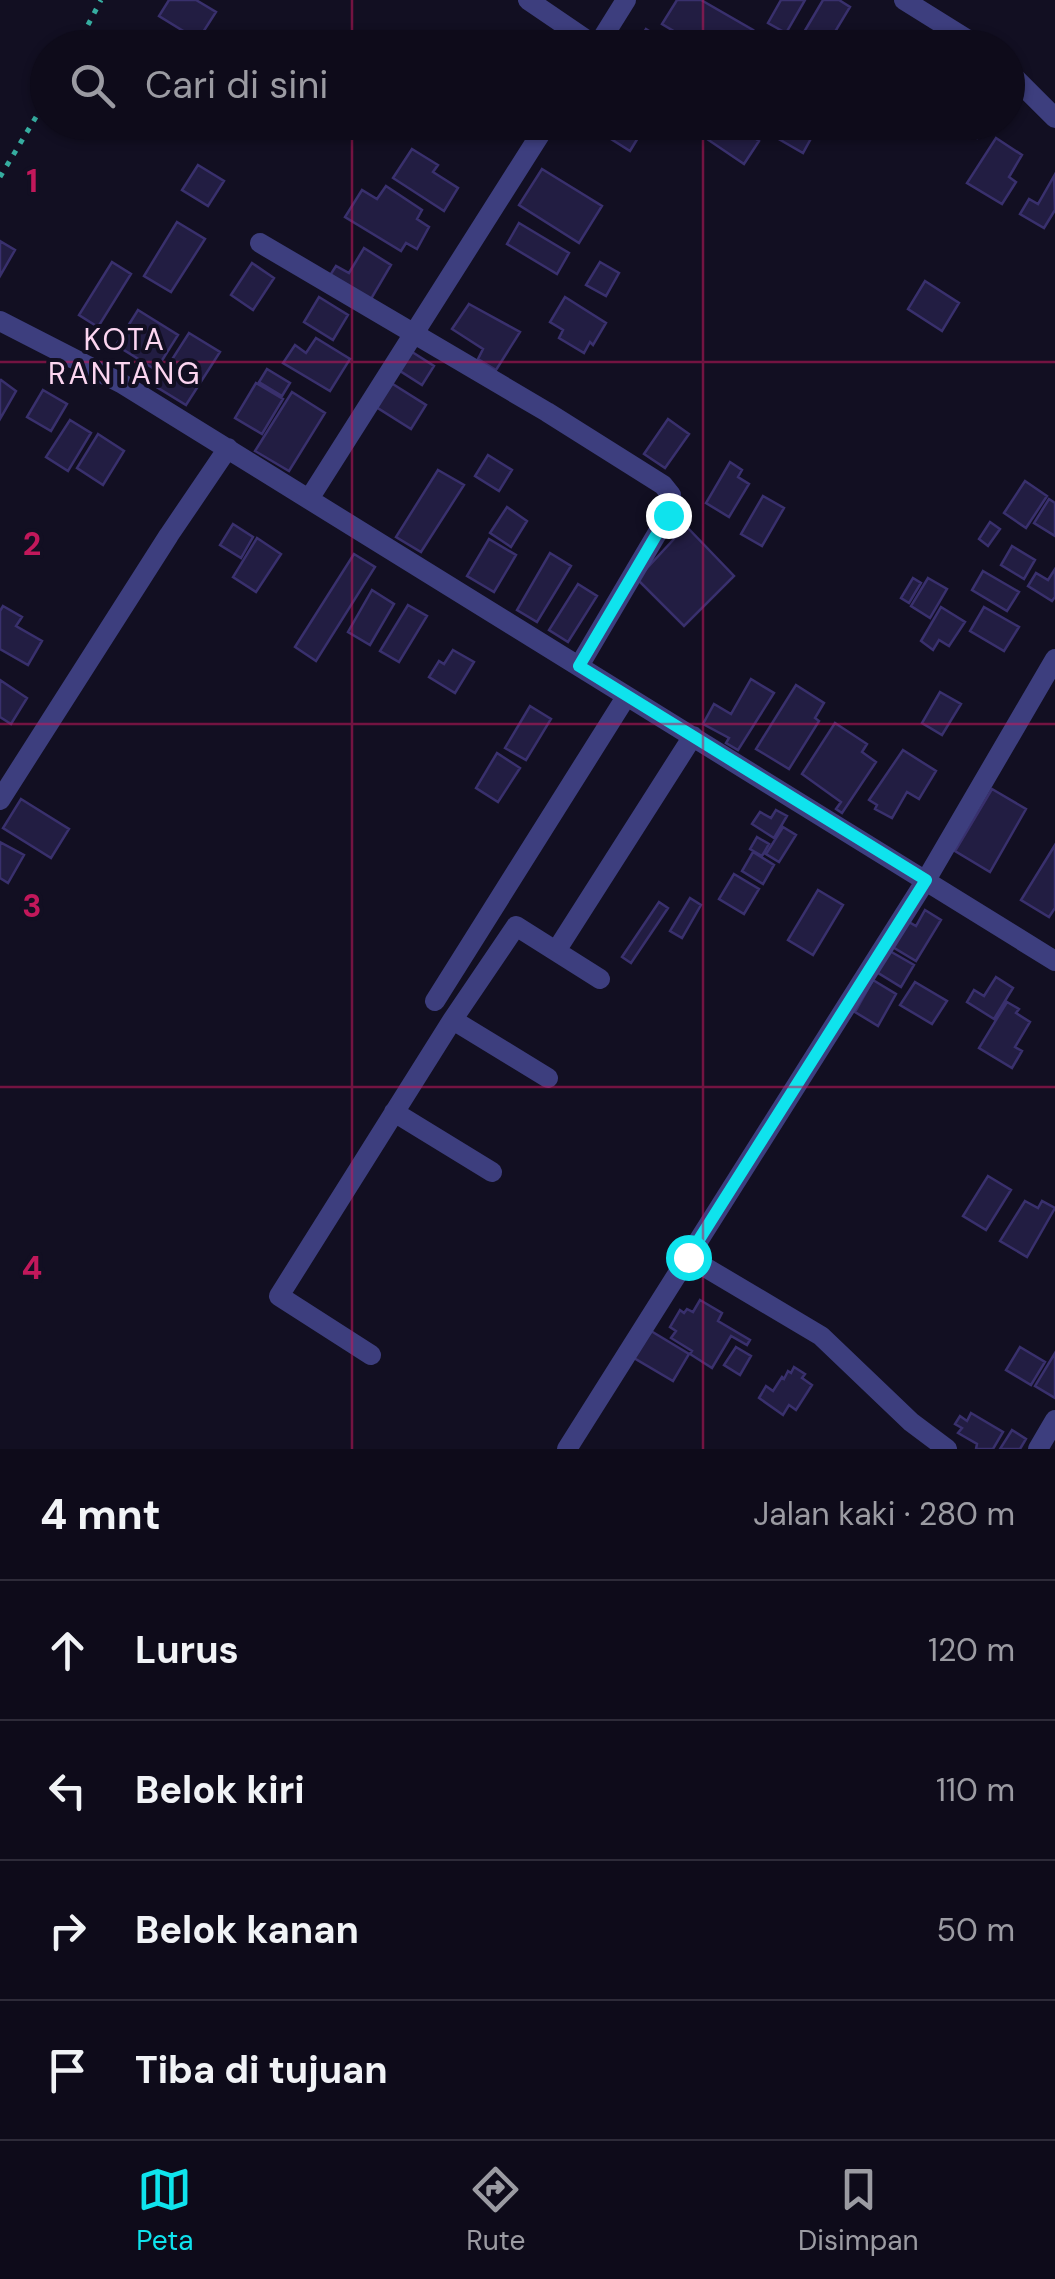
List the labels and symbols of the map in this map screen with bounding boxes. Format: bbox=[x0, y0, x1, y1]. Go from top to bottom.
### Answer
text: 1 bbox=[26, 160, 38, 202]
district label: KOTA RANTANG bbox=[48, 320, 202, 393]
route end bbox=[646, 493, 692, 539]
text: 2 bbox=[23, 523, 41, 565]
text: 3 bbox=[22, 885, 42, 927]
route start bbox=[666, 1235, 712, 1281]
text: 4 bbox=[22, 1247, 42, 1289]

